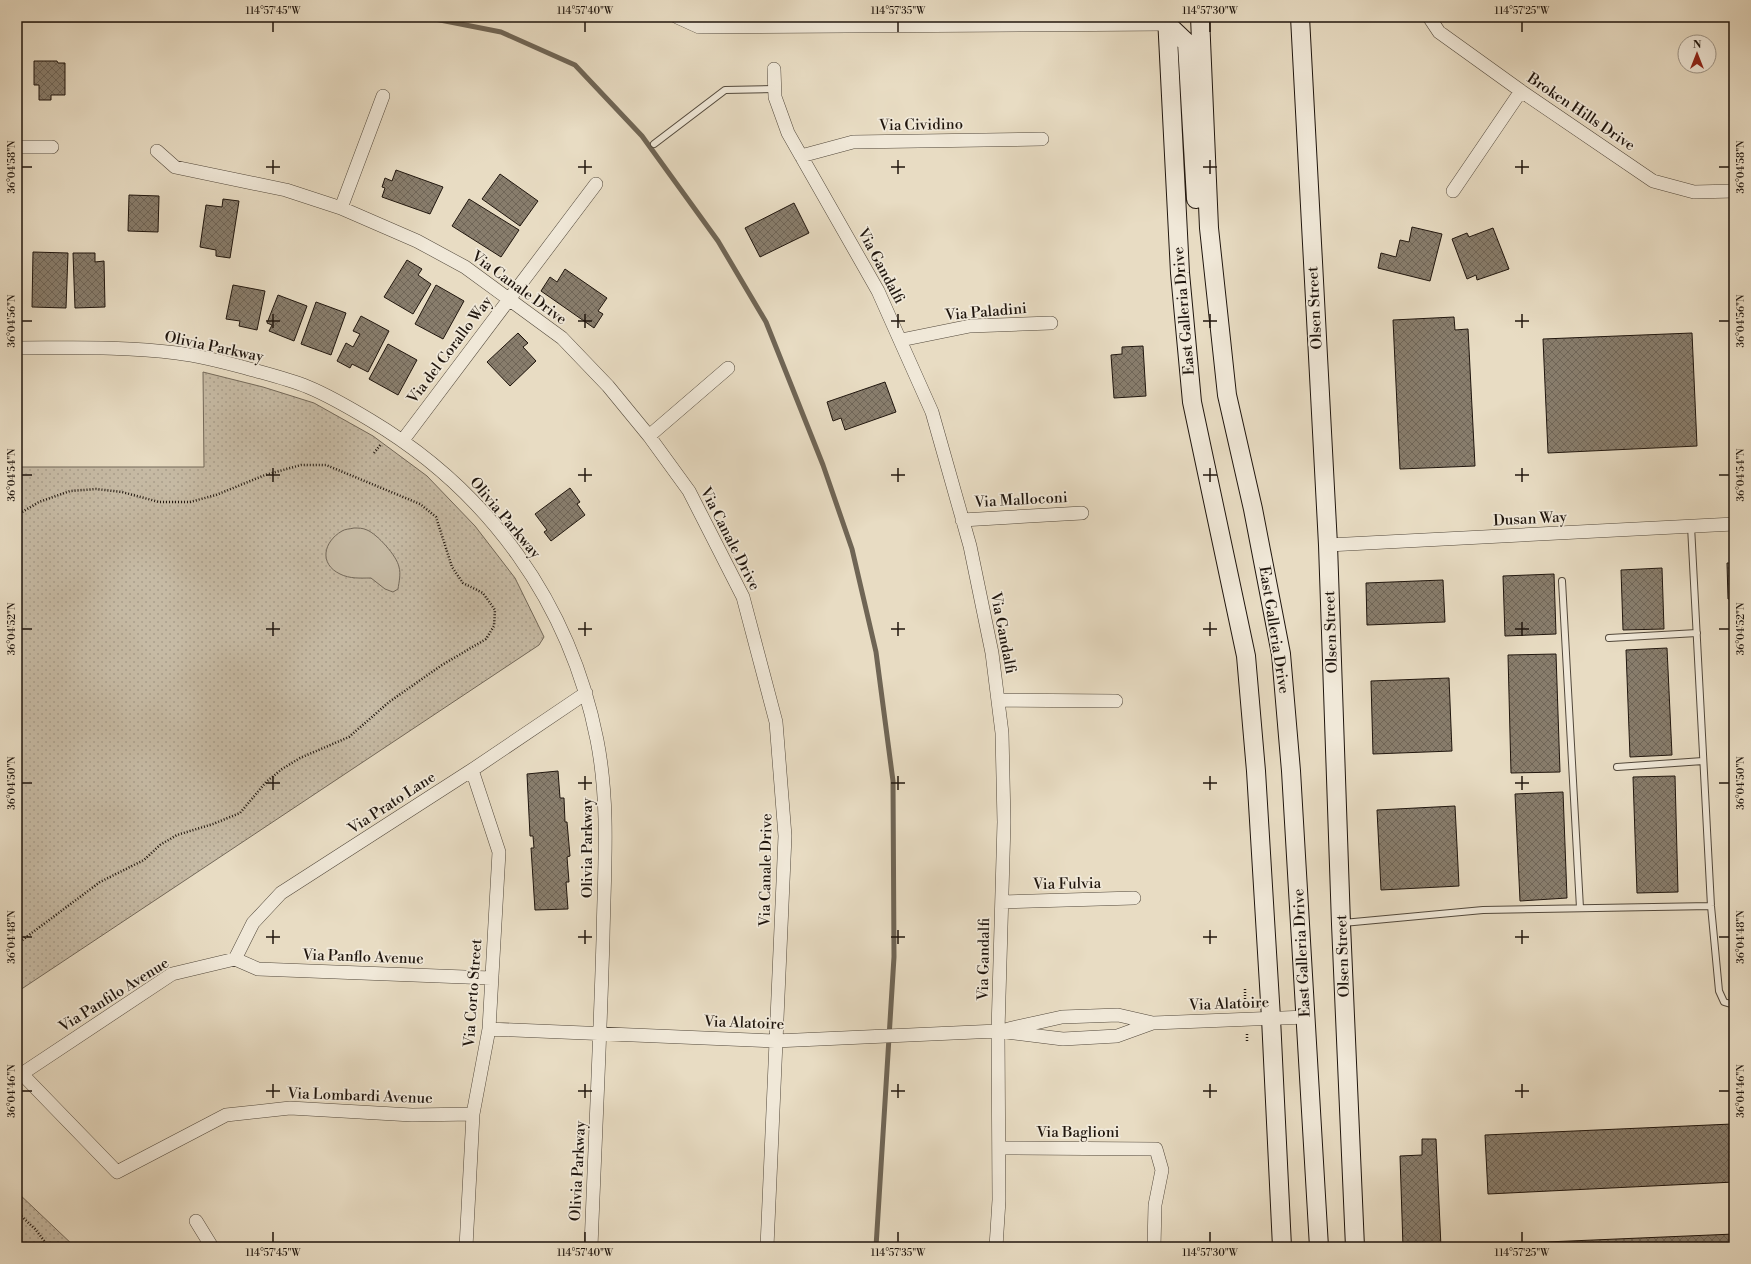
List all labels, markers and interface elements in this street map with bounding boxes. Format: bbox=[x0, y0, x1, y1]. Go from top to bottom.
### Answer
text: 114°57'45"W bbox=[245, 5, 301, 17]
text: 114°57'40"W bbox=[557, 5, 614, 17]
text: 114°57'35"W bbox=[871, 5, 926, 17]
text: 114°57'30"W bbox=[1182, 5, 1239, 17]
text: 114°57'25"W bbox=[1495, 5, 1550, 17]
north arrow bbox=[1677, 34, 1717, 74]
text: N bbox=[1693, 38, 1702, 52]
street label: Broken Hills Drive bbox=[1523, 68, 1639, 155]
street label: Via Cividino bbox=[878, 115, 963, 135]
text: 36°04'58"N bbox=[6, 140, 18, 194]
text: 36°04'58"N bbox=[1735, 140, 1747, 194]
street label: Via Gandalfi bbox=[853, 224, 909, 307]
street label: Via Canale Drive bbox=[467, 246, 570, 329]
street label: East Galleria Drive bbox=[1169, 246, 1199, 376]
street label: Olsen Street bbox=[1303, 265, 1327, 350]
street label: Via del Corallo Way bbox=[403, 292, 497, 408]
text: 36°04'56"N bbox=[6, 294, 18, 348]
text: 36°04'56"N bbox=[1735, 294, 1747, 348]
street label: Via Paladini bbox=[943, 299, 1028, 325]
street label: Olivia Parkway bbox=[163, 327, 266, 367]
text: 36°04'54"N bbox=[6, 448, 18, 502]
text: 36°04'54"N bbox=[1735, 448, 1747, 502]
street label: Olivia Parkway bbox=[465, 473, 545, 563]
street label: Via Canale Drive bbox=[695, 483, 764, 594]
street label: Via Malloconi bbox=[973, 488, 1068, 512]
street label: Dusan Way bbox=[1493, 508, 1568, 530]
street label: East Galleria Drive bbox=[1255, 565, 1293, 695]
street label: Olsen Street bbox=[1320, 589, 1342, 674]
street label: Via Gandalfi bbox=[986, 590, 1020, 675]
text: 36°04'52"N bbox=[6, 602, 18, 655]
text: 36°04'52"N bbox=[1735, 602, 1747, 655]
text: 36°04'50"N bbox=[6, 756, 18, 810]
text: 36°04'50"N bbox=[1735, 756, 1747, 810]
street label: Via Prato Lane bbox=[344, 768, 439, 839]
street label: Olivia Parkway bbox=[578, 797, 597, 898]
street label: Via Canale Drive bbox=[755, 813, 776, 928]
street label: Via Fulvia bbox=[1032, 874, 1102, 894]
street label: East Galleria Drive bbox=[1289, 888, 1315, 1018]
text: 36°04'48"N bbox=[6, 910, 18, 964]
text: 36°04'48"N bbox=[1735, 910, 1747, 964]
street label: Olsen Street bbox=[1332, 913, 1354, 998]
street label: Via Gandalfi bbox=[974, 917, 994, 1002]
street label: Via Corto Street bbox=[460, 938, 486, 1049]
street label: Via Panflo Avenue bbox=[301, 945, 424, 969]
street label: Via Panfilo Avenue bbox=[55, 954, 173, 1037]
street label: Via Alatoire bbox=[1188, 993, 1269, 1015]
street label: Via Alatoire bbox=[703, 1012, 784, 1034]
text: 36°04'46"N bbox=[6, 1064, 18, 1118]
text: 36°04'46"N bbox=[1735, 1064, 1747, 1118]
street label: Via Lombardi Avenue bbox=[286, 1084, 433, 1108]
street label: Olivia Parkway bbox=[566, 1120, 590, 1222]
street label: Via Baglioni bbox=[1035, 1123, 1120, 1142]
text: 114°57'45"W bbox=[245, 1247, 301, 1259]
text: 114°57'40"W bbox=[557, 1247, 614, 1259]
text: 114°57'35"W bbox=[871, 1247, 926, 1259]
text: 114°57'30"W bbox=[1182, 1247, 1239, 1259]
text: 114°57'25"W bbox=[1495, 1247, 1550, 1259]

